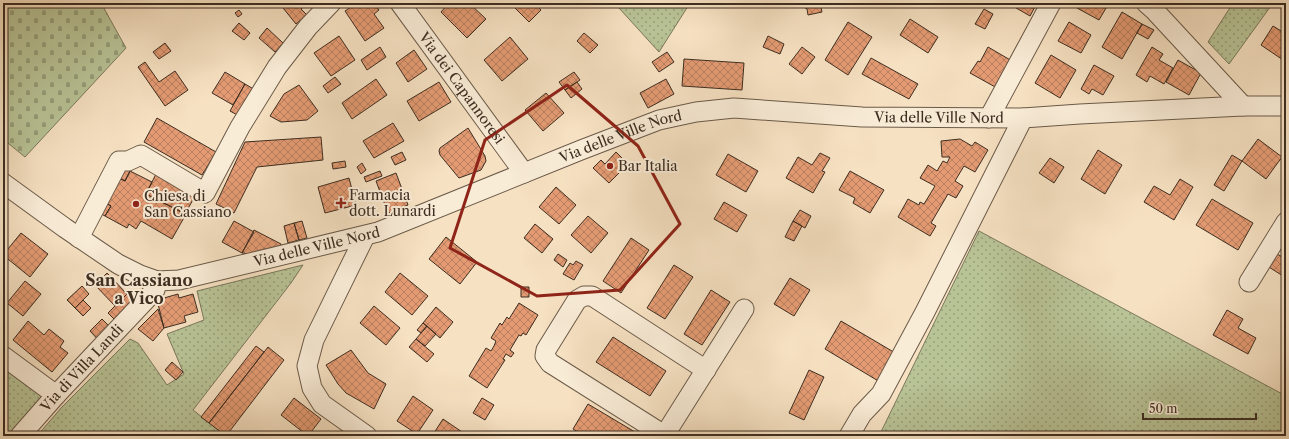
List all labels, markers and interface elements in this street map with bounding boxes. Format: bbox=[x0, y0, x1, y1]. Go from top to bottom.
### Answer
street label: Via dei Capannoresi bbox=[415, 28, 509, 147]
street label: Via delle Ville Nord bbox=[556, 106, 684, 167]
street label: Via delle Ville Nord bbox=[873, 108, 1004, 127]
place label: Bar Italia bbox=[618, 157, 678, 175]
marker: Bar Italia bbox=[605, 161, 615, 171]
place label: Farmacia dott. Lunardi bbox=[349, 186, 436, 220]
place label: Chiesa di San Cassiano bbox=[144, 187, 232, 221]
marker: Farmacia dott. Lunardi bbox=[336, 198, 346, 208]
marker: Chiesa di San Cassiano bbox=[131, 199, 141, 209]
street label: Via delle Ville Nord bbox=[251, 223, 382, 271]
district label: San Cassiano a Vico bbox=[85, 270, 193, 308]
street label: Via di Villa Landi bbox=[36, 320, 127, 416]
scale bar bbox=[1143, 395, 1256, 421]
text: 50 m bbox=[1149, 401, 1178, 416]

